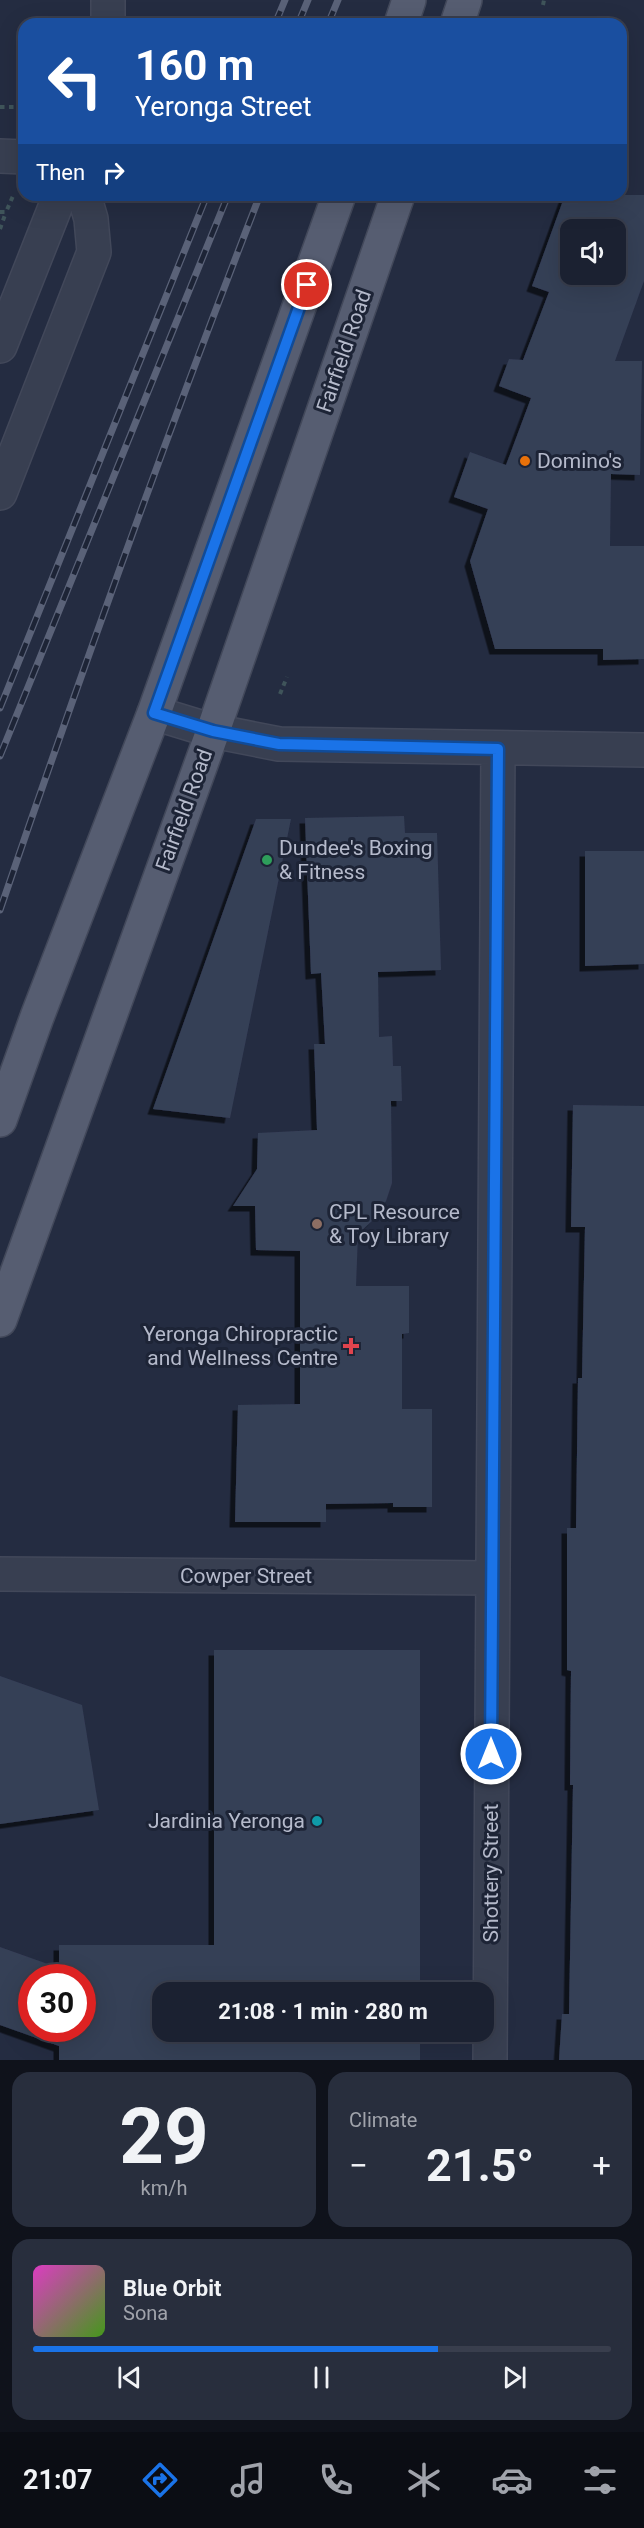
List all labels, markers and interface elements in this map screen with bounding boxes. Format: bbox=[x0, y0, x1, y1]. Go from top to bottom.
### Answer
text: 160 m bbox=[135, 41, 254, 90]
icon: left bbox=[36, 42, 114, 120]
text: Yeronga Street bbox=[135, 91, 312, 123]
icon: right bbox=[97, 156, 130, 189]
text: Then bbox=[36, 160, 85, 185]
map controls bbox=[560, 219, 626, 285]
button: sound bbox=[560, 219, 626, 285]
pin bbox=[281, 259, 332, 310]
icon: arrive bbox=[290, 268, 323, 301]
street label: Fairfield Road bbox=[312, 287, 376, 415]
place label: Domino's bbox=[537, 449, 622, 473]
marker: Domino's bbox=[518, 454, 532, 468]
street label: Fairfield Road bbox=[151, 746, 217, 874]
place label: Dundee's Boxing & Fitness bbox=[279, 836, 433, 884]
marker: Dundee's Boxing & Fitness bbox=[260, 853, 274, 867]
place label: CPL Resource & Toy Library bbox=[329, 1200, 460, 1248]
marker: CPL Resource & Toy Library bbox=[310, 1217, 324, 1231]
place label: Yeronga Chiropractic and Wellness Centre bbox=[143, 1322, 338, 1370]
marker: Yeronga Chiropractic and Wellness Centre bbox=[342, 1337, 360, 1355]
street label: Cowper Street bbox=[180, 1564, 312, 1588]
position arrow bbox=[459, 1722, 523, 1786]
street label: Shottery Street bbox=[479, 1804, 503, 1942]
place label: Jardinia Yeronga bbox=[148, 1809, 305, 1833]
marker: Jardinia Yeronga bbox=[310, 1814, 324, 1828]
speed limit sign: 30 bbox=[18, 1964, 96, 2042]
text: 21:08 · 1 min · 280 m bbox=[218, 1999, 428, 2024]
text: 29 bbox=[119, 2091, 209, 2182]
text: Climate bbox=[349, 2108, 417, 2132]
text: 21.5° bbox=[426, 2139, 534, 2192]
text: − bbox=[349, 2146, 368, 2185]
text: + bbox=[592, 2146, 611, 2185]
text: km/h bbox=[141, 2176, 187, 2200]
text: Blue Orbit bbox=[123, 2276, 221, 2301]
text: Sona bbox=[123, 2301, 168, 2325]
icon: previous bbox=[113, 2361, 146, 2394]
icon: pause bbox=[305, 2361, 338, 2394]
icon: next bbox=[498, 2361, 531, 2394]
icon: directions bbox=[139, 2459, 181, 2501]
icon: music bbox=[227, 2459, 269, 2501]
icon: phone bbox=[315, 2459, 357, 2501]
icon: climate bbox=[403, 2459, 445, 2501]
icon: car bbox=[491, 2459, 533, 2501]
icon: filters bbox=[579, 2459, 621, 2501]
text: 21:07 bbox=[23, 2464, 93, 2496]

